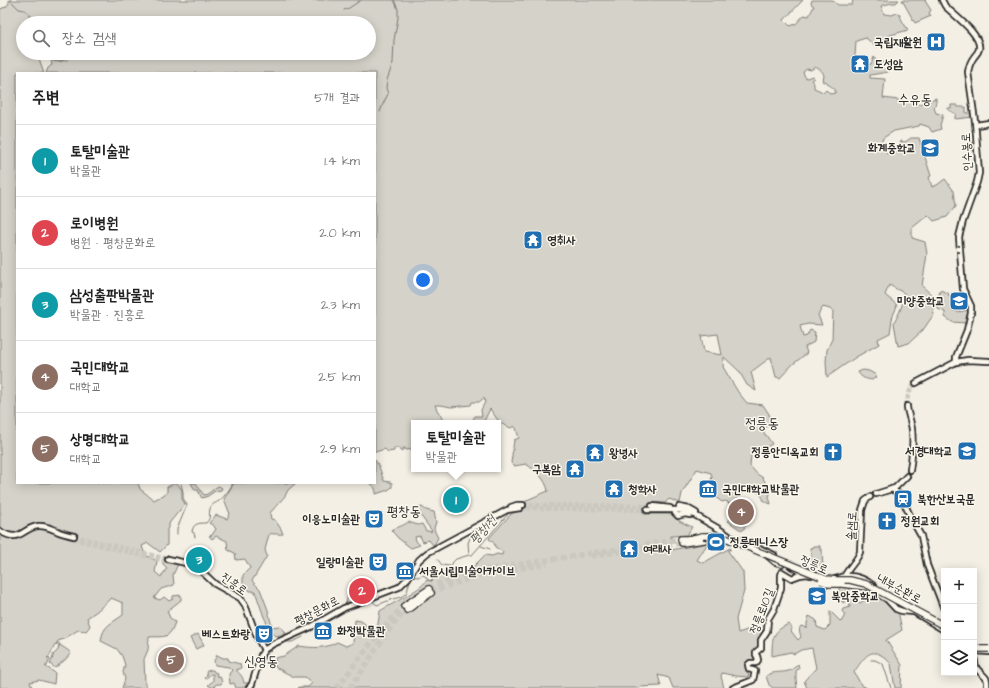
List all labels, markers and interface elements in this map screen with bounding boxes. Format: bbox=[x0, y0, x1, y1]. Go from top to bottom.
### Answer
search box bbox=[16, 16, 376, 60]
icon: search bbox=[30, 27, 52, 49]
text: 장소 검색 bbox=[62, 28, 116, 49]
hospital icon: 국립재활원 bbox=[925, 31, 947, 53]
place label: 국립재활원 bbox=[874, 34, 922, 51]
temple icon: 도성암 bbox=[849, 53, 871, 75]
place label: 도성암 bbox=[874, 56, 903, 73]
text: 주변 bbox=[32, 86, 59, 110]
text: 5개 결과 bbox=[314, 89, 360, 107]
district label: 수유동 bbox=[898, 90, 932, 110]
street label: 인수봉로 bbox=[958, 132, 976, 172]
school or university icon: 화계중학교 bbox=[919, 137, 941, 159]
place label: 화계중학교 bbox=[868, 140, 916, 157]
text: 토탈미술관 bbox=[70, 141, 130, 162]
text: 1 bbox=[44, 152, 46, 170]
text: 1.4 km bbox=[324, 152, 360, 170]
text: 박물관 bbox=[70, 162, 101, 180]
text: 로이병원 bbox=[70, 213, 118, 234]
text: 2 bbox=[41, 224, 49, 242]
text: 2.0 km bbox=[319, 224, 360, 242]
temple icon: 영취사 bbox=[522, 229, 544, 251]
place label: 영취사 bbox=[547, 232, 576, 249]
text: 병원 · 평창문화로 bbox=[70, 234, 155, 252]
your location bbox=[413, 270, 433, 290]
text: 삼성출판박물관 bbox=[70, 285, 155, 306]
school or university icon: 미양중학교 bbox=[948, 290, 970, 312]
place label: 미양중학교 bbox=[897, 293, 945, 310]
text: 3 bbox=[42, 296, 48, 314]
text: 2.3 km bbox=[321, 296, 360, 314]
text: 박물관 · 진흥로 bbox=[70, 306, 145, 324]
text: 국민대학교 bbox=[70, 357, 130, 378]
text: 4 bbox=[41, 368, 49, 386]
text: 2.5 km bbox=[318, 368, 360, 386]
text: 대학교 bbox=[70, 378, 101, 396]
district label: 정릉동 bbox=[745, 414, 779, 434]
popup bbox=[411, 420, 501, 472]
text: 토탈미술관 bbox=[426, 427, 486, 448]
text: 상명대학교 bbox=[70, 429, 130, 450]
text: 5 bbox=[40, 440, 50, 458]
text: 2.9 km bbox=[320, 440, 360, 458]
school or university icon: 서경대학교 bbox=[956, 440, 978, 462]
church icon: 정릉안디옥교회 bbox=[822, 441, 844, 463]
temple icon: 왕녕사 bbox=[584, 442, 606, 464]
place label: 서경대학교 bbox=[905, 443, 953, 460]
place label: 정릉안디옥교회 bbox=[751, 444, 819, 461]
place label: 왕녕사 bbox=[609, 445, 638, 462]
text: 박물관 bbox=[426, 448, 457, 466]
text: 대학교 bbox=[70, 450, 101, 468]
temple icon: 구복암 bbox=[564, 458, 586, 480]
place label: 구복암 bbox=[532, 461, 561, 478]
temple icon: 청학사 bbox=[603, 478, 625, 500]
museum icon: 국민대학교박물관 bbox=[697, 478, 719, 500]
place label: 청학사 bbox=[628, 481, 657, 498]
place label: 국민대학교박물관 bbox=[722, 481, 800, 498]
pin: 1 bbox=[443, 485, 469, 515]
station icon: 북한산보국문 bbox=[892, 488, 914, 510]
place label: 북한산보국문 bbox=[917, 491, 975, 508]
pin: 4 bbox=[728, 497, 754, 527]
district label: 평창동 bbox=[387, 502, 421, 522]
theatre icon: 이응노미술관 bbox=[363, 508, 385, 530]
church icon: 정원교회 bbox=[876, 510, 898, 532]
place label: 이응노미술관 bbox=[302, 511, 360, 528]
water label: 평창1천 bbox=[465, 511, 502, 548]
street label: 솔샘로 bbox=[843, 511, 861, 541]
place label: 정원교회 bbox=[901, 513, 940, 530]
sports icon: 정릉테니스장 bbox=[705, 531, 727, 553]
place label: 정릉테니스장 bbox=[730, 534, 788, 551]
temple icon: 여래사 bbox=[618, 538, 640, 560]
place label: 여래사 bbox=[643, 541, 672, 558]
pin: 3 bbox=[186, 545, 212, 575]
theatre icon: 일랑미술관 bbox=[367, 551, 389, 573]
street label: 정릉로 bbox=[797, 551, 831, 579]
place label: 일랑미술관 bbox=[316, 554, 364, 571]
museum icon: 서울시립미술아카이브 bbox=[394, 560, 416, 582]
place label: 서울시립미술아카이브 bbox=[419, 563, 516, 580]
map controls bbox=[941, 568, 977, 676]
button: + bbox=[941, 568, 977, 604]
street label: 진흥로 bbox=[217, 569, 251, 599]
street label: 내부순환로 bbox=[874, 570, 924, 608]
pin: 2 bbox=[349, 576, 375, 606]
street label: 정릉로10길 bbox=[746, 585, 779, 636]
school or university icon: 북악중학교 bbox=[806, 585, 828, 607]
place label: 북악중학교 bbox=[831, 588, 879, 605]
street label: 평창문화로 bbox=[292, 592, 342, 630]
button: − bbox=[941, 604, 977, 640]
museum icon: 화정박물관 bbox=[312, 620, 334, 642]
theatre icon: 베스트화랑 bbox=[253, 623, 275, 645]
place label: 화정박물관 bbox=[337, 623, 386, 640]
place label: 베스트화랑 bbox=[202, 626, 250, 643]
button: layers bbox=[941, 640, 977, 676]
pin: 5 bbox=[158, 645, 184, 675]
district label: 신영동 bbox=[244, 652, 278, 672]

